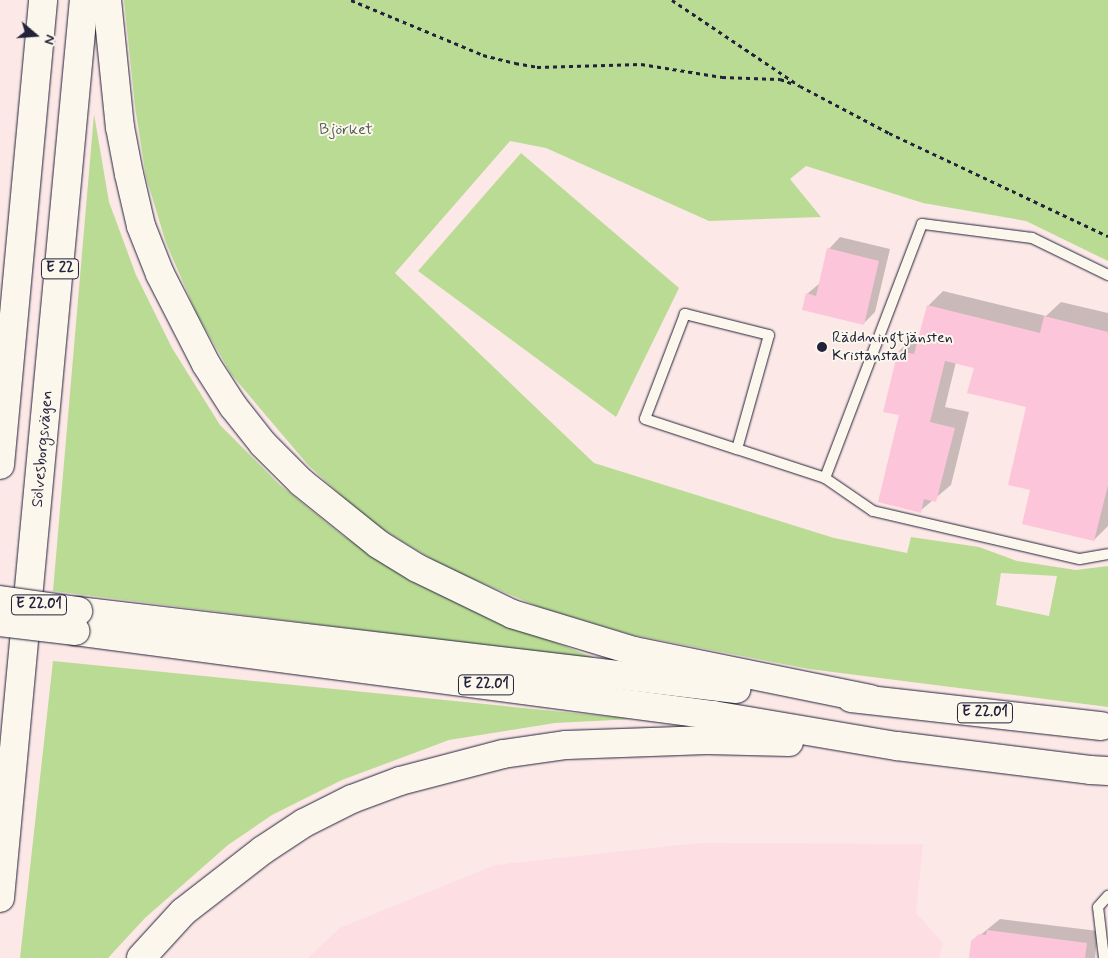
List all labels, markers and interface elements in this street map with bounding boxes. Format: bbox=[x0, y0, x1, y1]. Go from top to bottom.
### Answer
north arrow bbox=[10, 10, 60, 60]
text: N bbox=[39, 32, 59, 47]
park label: Björket bbox=[319, 120, 373, 140]
road number: E 22 bbox=[40, 256, 80, 282]
place label: Räddningtjänsten Kristanstad bbox=[832, 328, 953, 366]
marker: Räddningtjänsten Kristanstad bbox=[816, 341, 828, 353]
street label: Sölvesborgsvägen bbox=[28, 390, 58, 508]
road number: E 22.01 bbox=[10, 592, 68, 618]
road number: E 22.01 bbox=[457, 672, 515, 698]
road number: E 22.01 bbox=[956, 700, 1014, 726]

